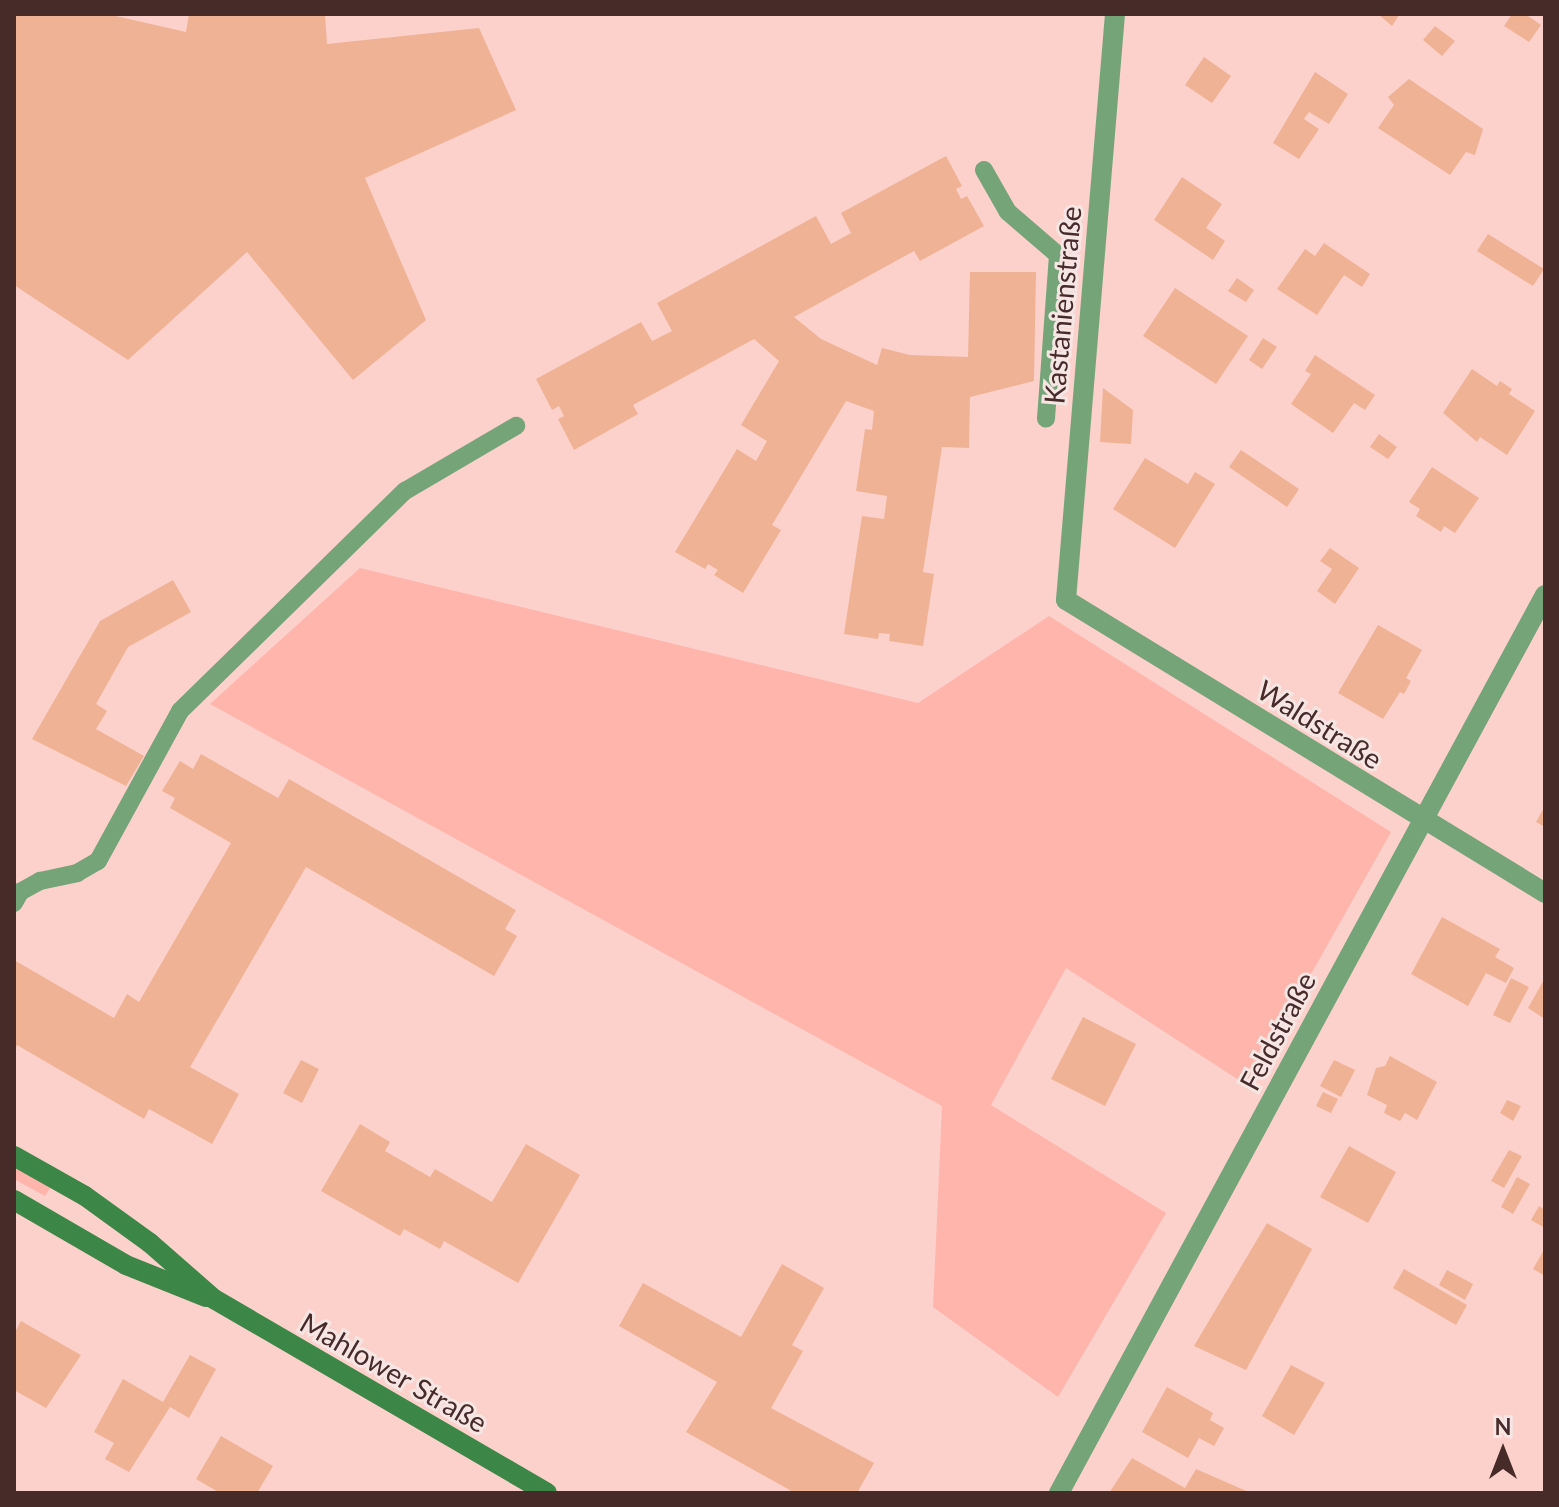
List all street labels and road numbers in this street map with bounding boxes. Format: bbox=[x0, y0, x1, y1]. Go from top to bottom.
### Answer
street label: Kastanienstraße bbox=[1037, 205, 1087, 405]
street label: Waldstraße bbox=[1251, 672, 1389, 776]
street label: Feldstraße bbox=[1232, 966, 1322, 1096]
street label: Mahlower Straße bbox=[294, 1305, 494, 1439]

